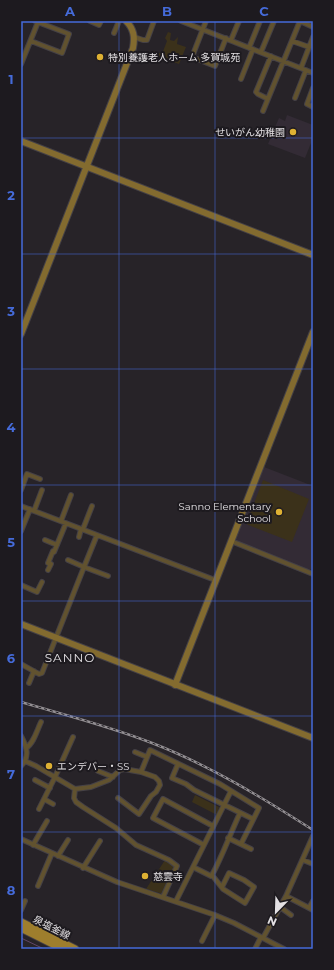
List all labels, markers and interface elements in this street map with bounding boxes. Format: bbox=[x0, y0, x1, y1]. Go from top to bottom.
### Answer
text: A bbox=[64, 3, 76, 19]
text: B bbox=[162, 3, 172, 19]
text: C bbox=[259, 3, 269, 19]
place label: 特別養護老人ホーム 多賀城苑 bbox=[108, 51, 240, 64]
marker: 特別養護老人ホーム 多賀城苑 bbox=[95, 52, 105, 62]
text: 1 bbox=[8, 71, 14, 87]
place label: せいがん幼稚園 bbox=[215, 126, 285, 139]
marker: せいがん幼稚園 bbox=[288, 127, 298, 137]
text: 2 bbox=[7, 187, 15, 203]
text: 3 bbox=[6, 303, 15, 319]
text: 4 bbox=[7, 419, 16, 435]
place label: Sanno Elementary School bbox=[179, 500, 272, 525]
marker: Sanno Elementary School bbox=[274, 507, 284, 517]
text: 5 bbox=[7, 534, 15, 550]
text: 6 bbox=[7, 650, 16, 666]
district label: SANNO bbox=[45, 650, 95, 665]
place label: エンデバー・SS bbox=[57, 760, 129, 773]
marker: エンデバー・SS bbox=[44, 761, 54, 771]
text: 7 bbox=[7, 766, 15, 782]
place label: 慈雲寺 bbox=[153, 870, 183, 883]
marker: 慈雲寺 bbox=[140, 871, 150, 881]
text: 8 bbox=[7, 882, 16, 898]
north arrow bbox=[256, 892, 296, 932]
street label: 泉塩釜線 bbox=[31, 913, 73, 942]
text: N bbox=[265, 913, 279, 929]

